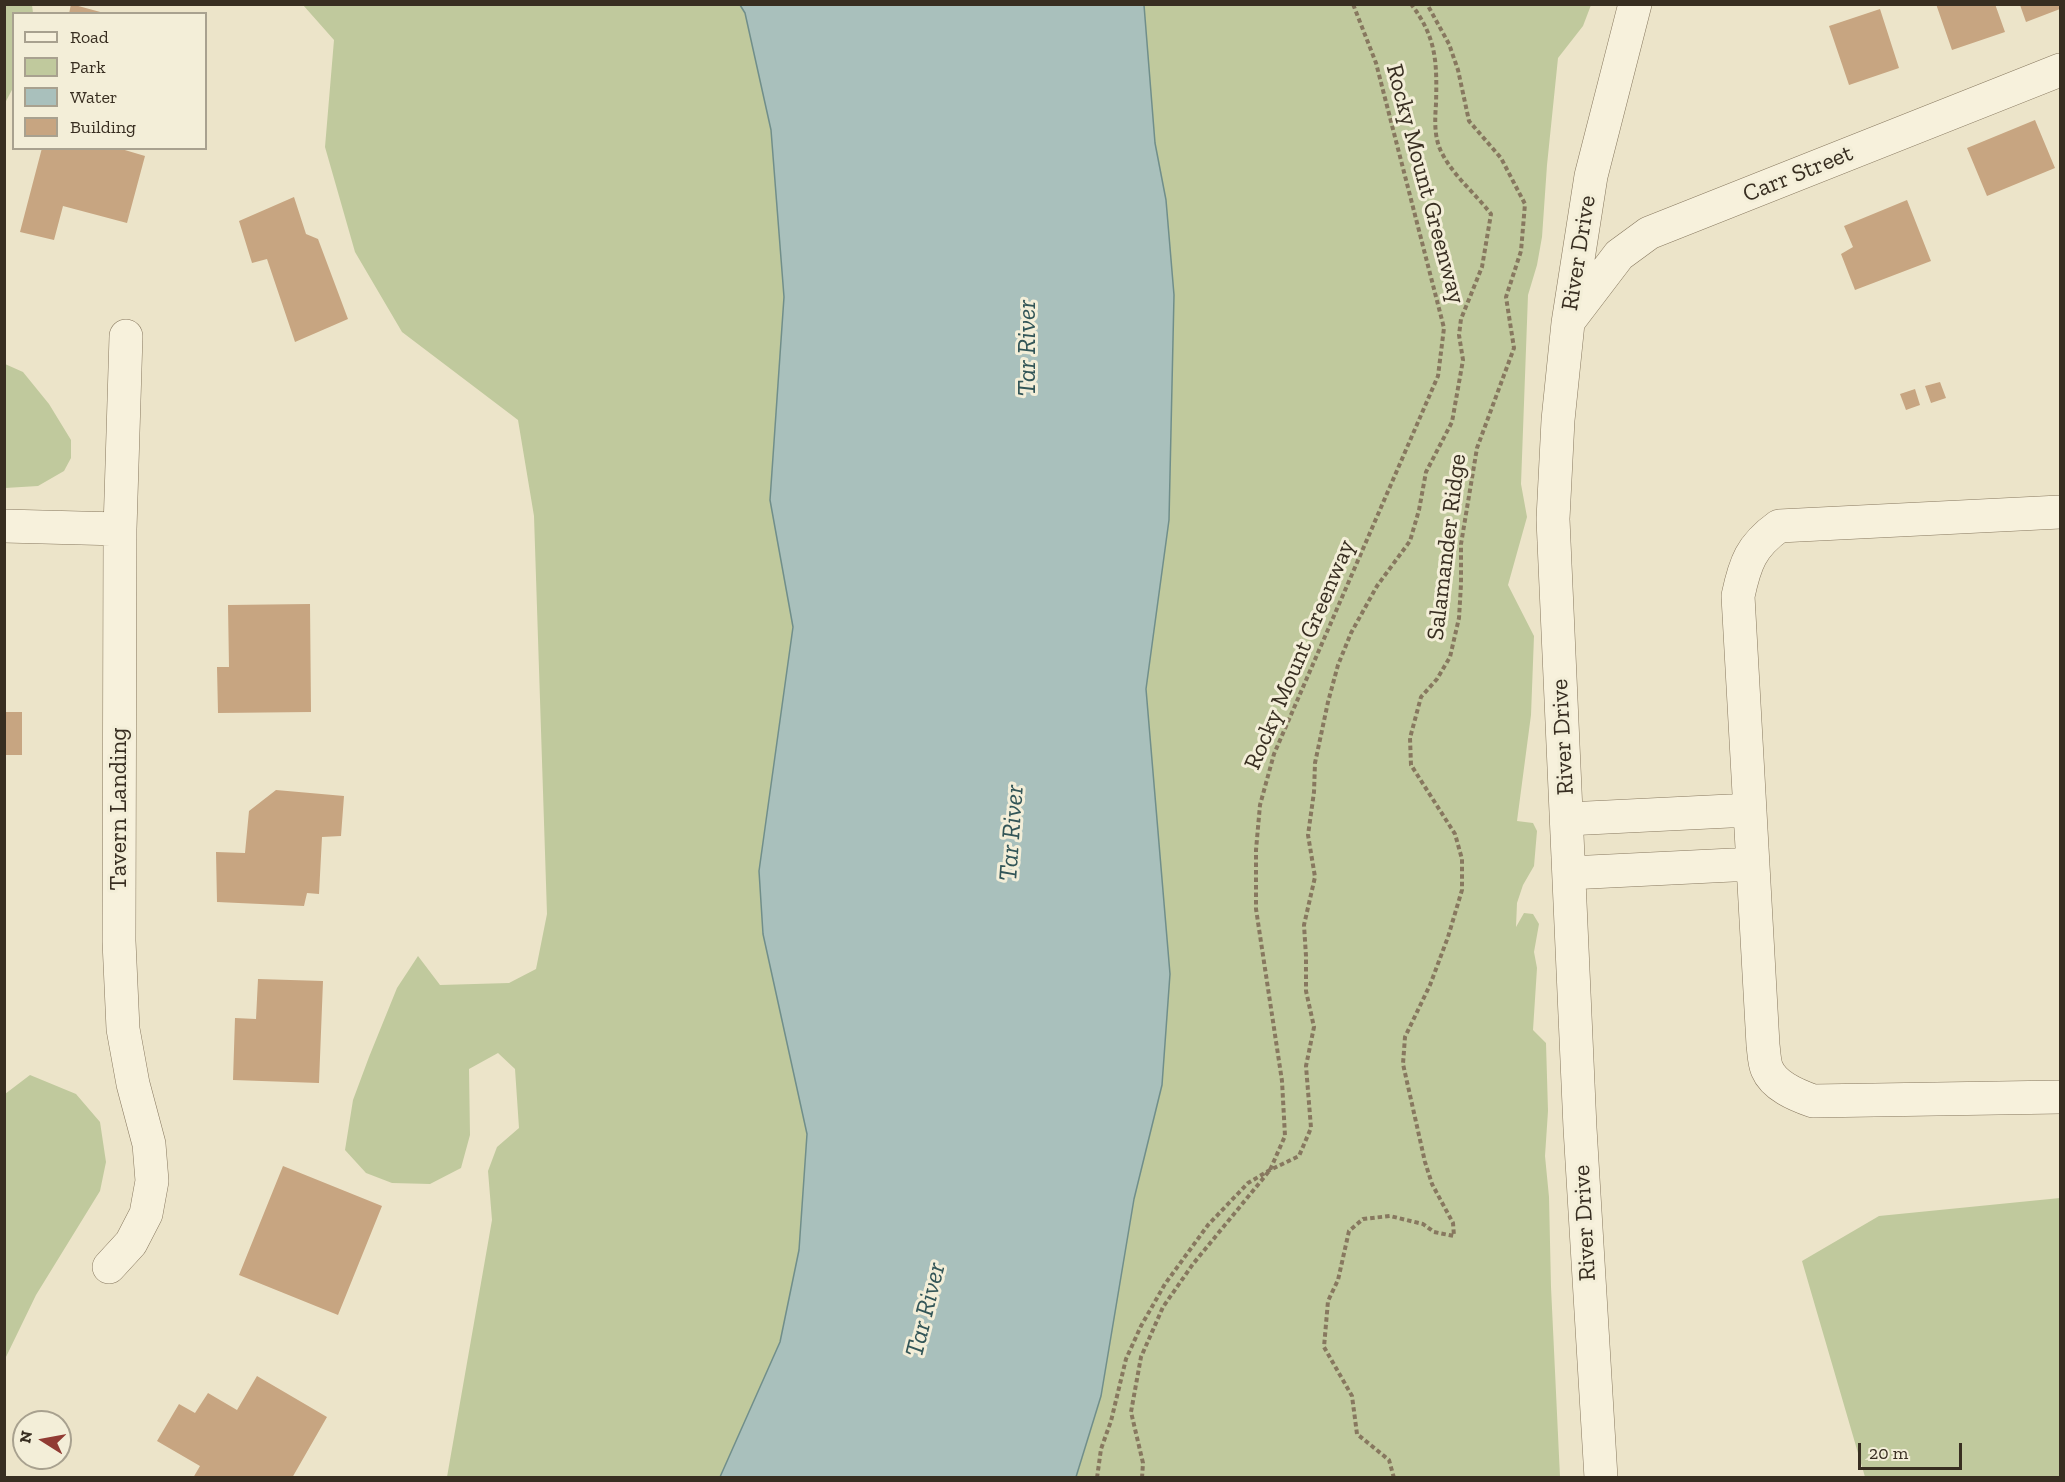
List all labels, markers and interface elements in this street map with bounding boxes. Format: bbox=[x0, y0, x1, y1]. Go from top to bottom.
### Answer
legend bbox=[12, 12, 207, 150]
text: Road bbox=[70, 26, 109, 48]
text: Park bbox=[70, 56, 106, 78]
street label: Rocky Mount Greenway bbox=[1379, 61, 1471, 307]
text: Water bbox=[70, 86, 117, 108]
text: Building bbox=[70, 116, 136, 138]
street label: Carr Street bbox=[1739, 139, 1857, 209]
street label: River Drive bbox=[1556, 193, 1602, 313]
water label: Tar River bbox=[1012, 300, 1044, 396]
street label: Salamander Ridge bbox=[1421, 452, 1473, 642]
street label: Rocky Mount Greenway bbox=[1239, 536, 1361, 774]
street label: River Drive bbox=[1546, 678, 1580, 796]
street label: Tavern Landing bbox=[105, 728, 133, 890]
water label: Tar River bbox=[993, 784, 1031, 882]
street label: River Drive bbox=[1568, 1164, 1602, 1282]
water label: Tar River bbox=[899, 1259, 953, 1361]
north arrow bbox=[12, 1410, 72, 1470]
text: N bbox=[15, 1429, 36, 1445]
scale bar bbox=[1861, 1431, 1964, 1469]
text: 20 m bbox=[1869, 1442, 1908, 1464]

